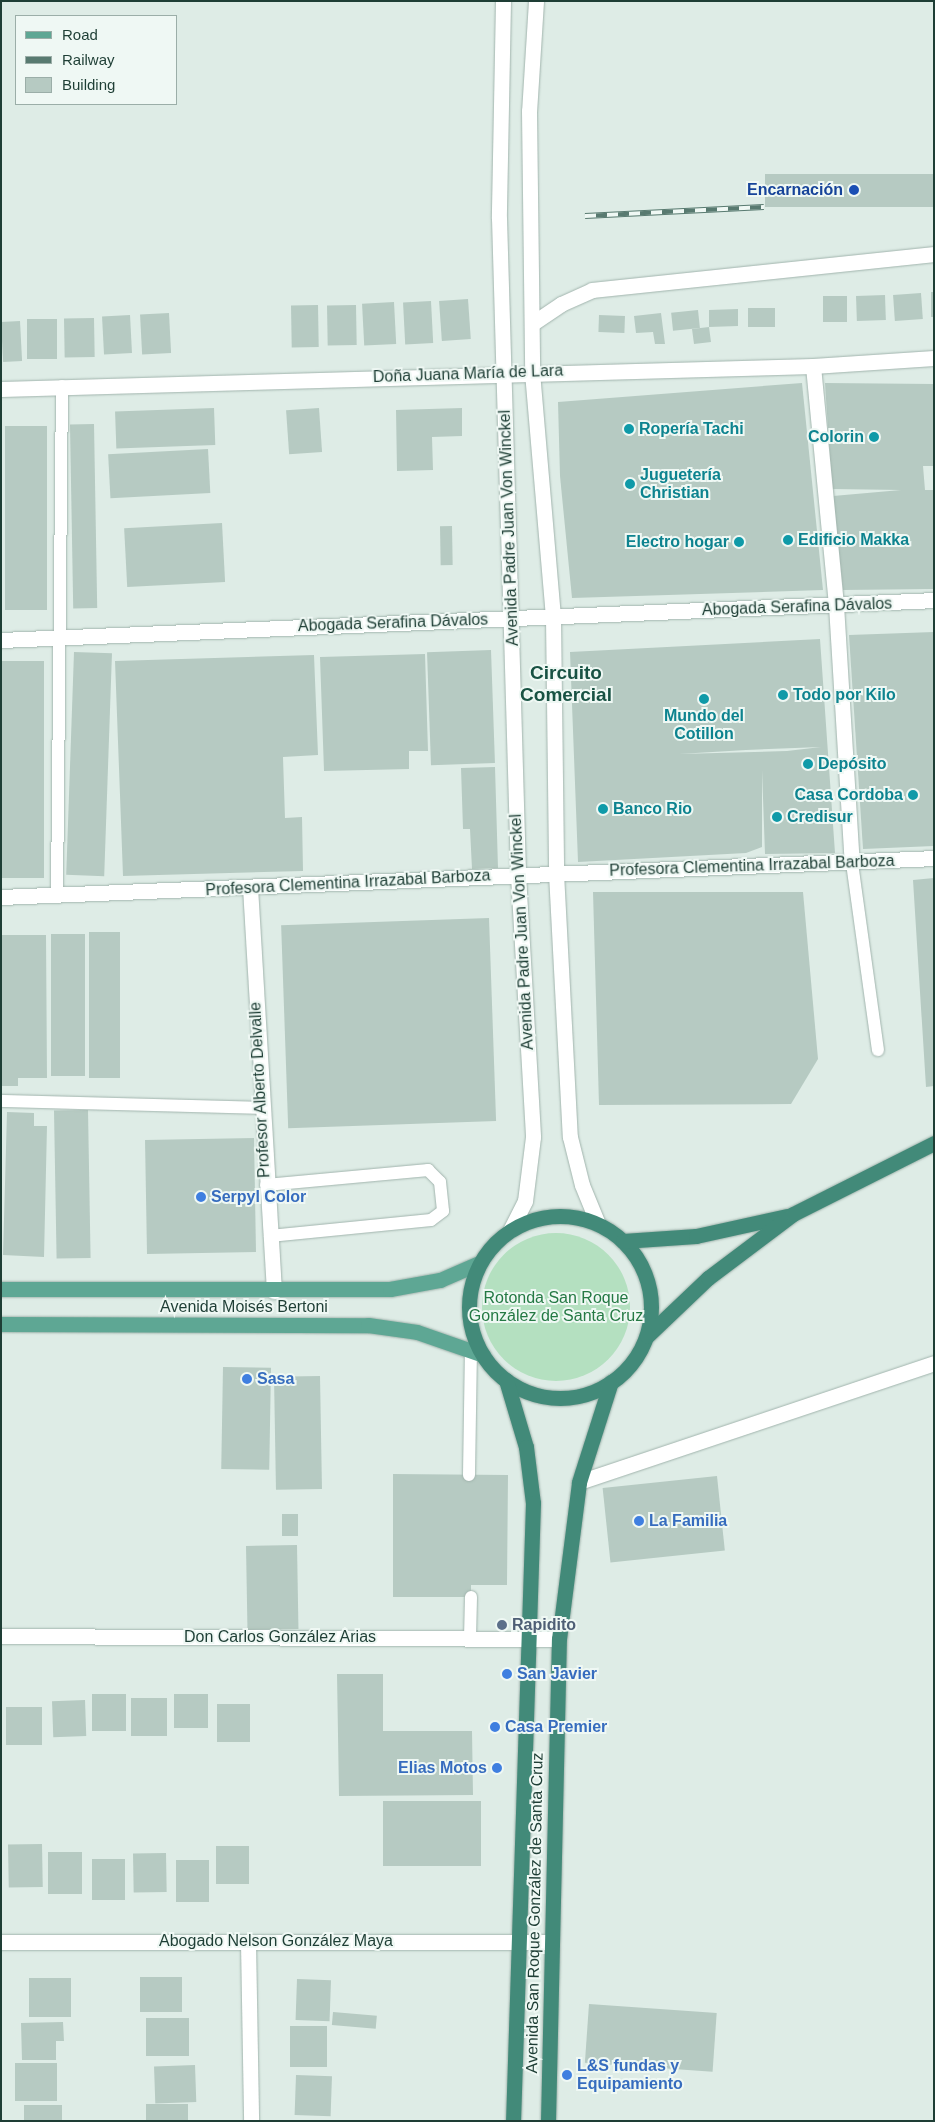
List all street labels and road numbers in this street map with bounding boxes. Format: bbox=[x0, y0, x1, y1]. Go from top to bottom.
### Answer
street label: Doña Juana María de Lara bbox=[373, 361, 563, 387]
street label: Avenida Padre Juan Von Winckel bbox=[495, 410, 523, 646]
street label: Abogada Serafina Dávalos bbox=[702, 594, 892, 620]
street label: Abogada Serafina Dávalos bbox=[298, 610, 488, 636]
street label: Avenida Padre Juan Von Winckel bbox=[506, 814, 538, 1050]
street label: Profesora Clementina Irrazabal Barboza bbox=[609, 851, 895, 881]
street label: Profesora Clementina Irrazabal Barboza bbox=[205, 866, 491, 900]
street label: Profesor Alberto Delvalle bbox=[246, 1001, 274, 1179]
street label: Avenida Moisés Bertoni bbox=[160, 1297, 328, 1317]
street label: Don Carlos González Arias bbox=[184, 1627, 376, 1647]
street label: Avenida San Roque González de Santa Cruz bbox=[523, 1752, 547, 2074]
street label: Abogado Nelson González Maya bbox=[159, 1931, 393, 1951]

